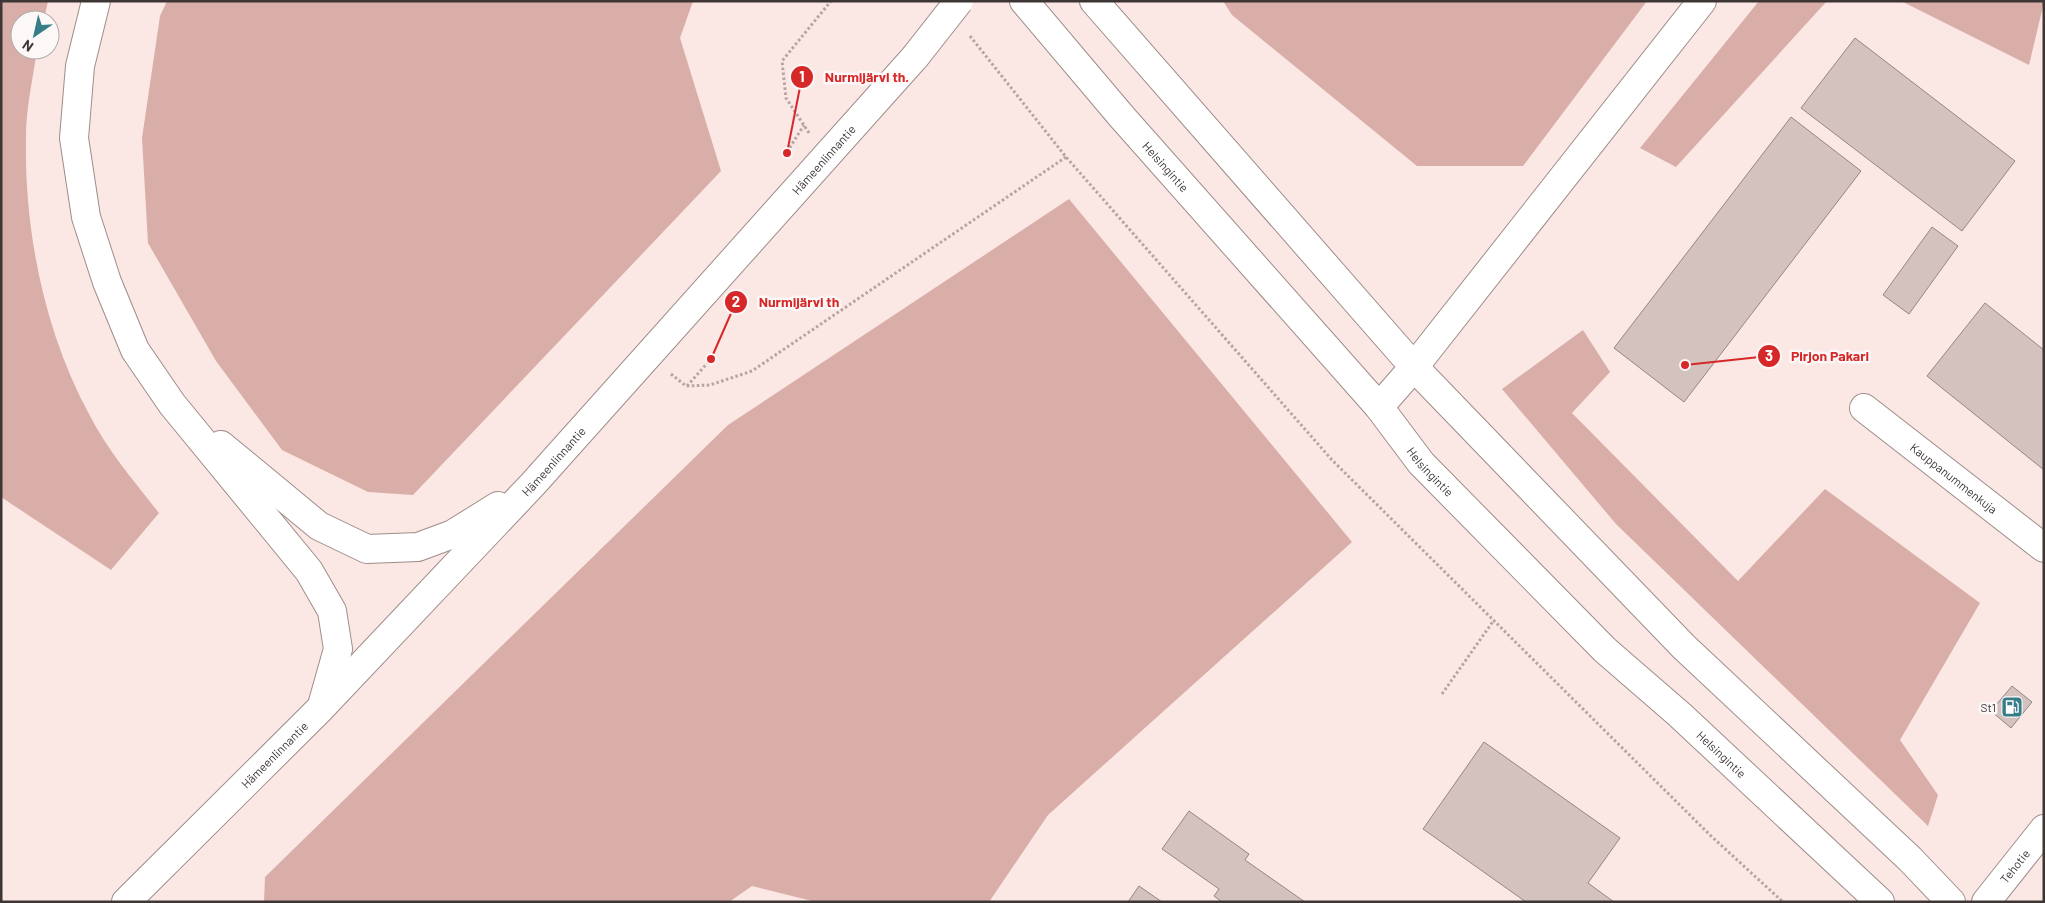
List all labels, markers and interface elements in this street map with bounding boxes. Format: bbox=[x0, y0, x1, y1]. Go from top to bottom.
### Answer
north arrow bbox=[10, 10, 60, 60]
text: N bbox=[19, 37, 36, 56]
callout: Nurmijärvi th. bbox=[789, 62, 919, 91]
text: 1 bbox=[799, 67, 805, 85]
text: Nurmijärvi th. bbox=[825, 68, 909, 85]
street label: Hämeenlinnantie bbox=[789, 122, 858, 197]
street label: Helsingintie bbox=[1140, 139, 1192, 194]
callout: Nurmijärvi th bbox=[724, 288, 849, 317]
text: 2 bbox=[732, 292, 740, 310]
text: Nurmijärvi th bbox=[759, 293, 839, 310]
callout: Pirjon Pakari bbox=[1756, 341, 1880, 370]
text: 3 bbox=[1765, 346, 1773, 364]
text: Pirjon Pakari bbox=[1791, 347, 1869, 364]
street label: Hämeenlinnantie bbox=[519, 424, 588, 499]
street label: Kauppanummenkuja bbox=[1908, 440, 2000, 516]
street label: Helsingintie bbox=[1404, 444, 1457, 499]
fuel station icon: St1 bbox=[2000, 695, 2024, 719]
place label: St1 bbox=[1980, 700, 1996, 714]
street label: Hämeenlinnantie bbox=[238, 718, 310, 791]
street label: Helsingintie bbox=[1694, 728, 1749, 780]
street label: Tehotie bbox=[1997, 846, 2032, 886]

